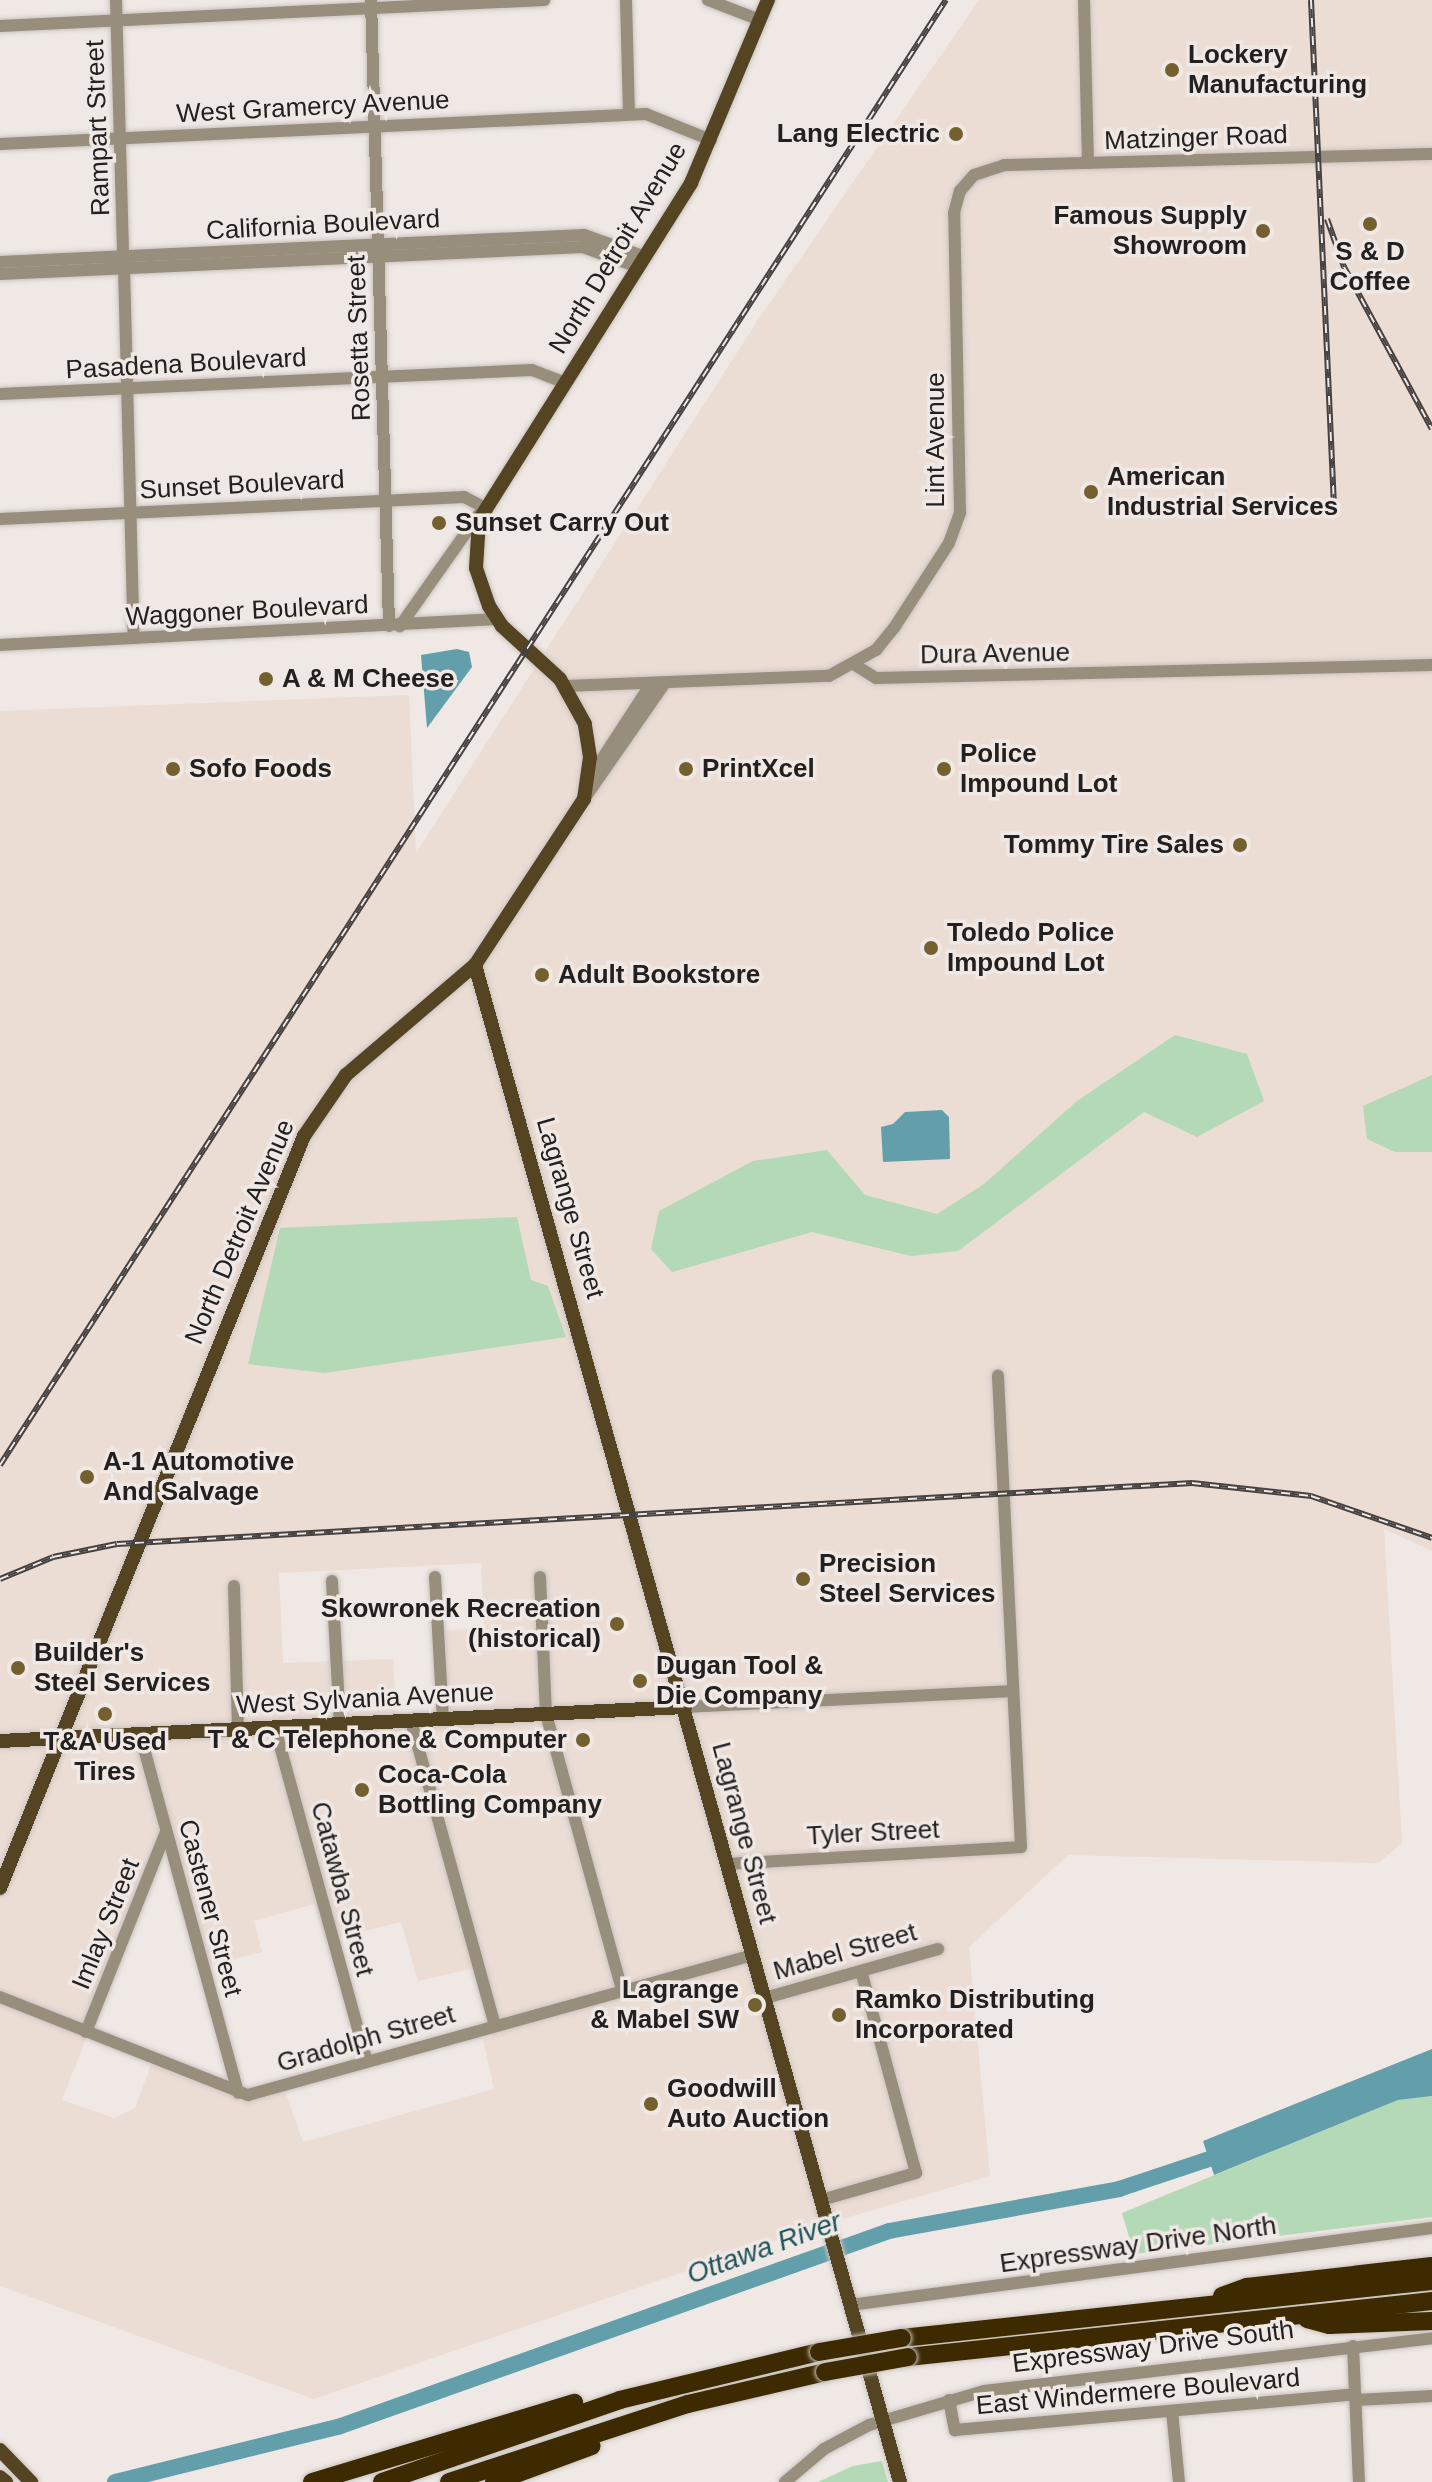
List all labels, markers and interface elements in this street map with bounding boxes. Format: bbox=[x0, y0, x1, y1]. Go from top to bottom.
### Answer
street label: Rampart Street bbox=[79, 39, 117, 217]
place label: Lockery Manufacturing bbox=[1188, 39, 1367, 100]
marker: Lockery Manufacturing bbox=[1163, 61, 1181, 79]
street label: West Gramercy Avenue bbox=[175, 84, 451, 130]
place label: Lang Electric bbox=[777, 118, 940, 150]
street label: Matzinger Road bbox=[1104, 119, 1288, 157]
marker: Lang Electric bbox=[947, 125, 965, 143]
street label: North Detroit Avenue bbox=[542, 136, 694, 360]
place label: Famous Supply Showroom bbox=[1053, 200, 1247, 262]
street label: California Boulevard bbox=[205, 203, 441, 247]
marker: S & D Coffee bbox=[1361, 215, 1379, 233]
marker: Famous Supply Showroom bbox=[1254, 222, 1272, 240]
place label: S & D Coffee bbox=[1330, 236, 1410, 298]
street label: Rosetta Street bbox=[341, 254, 377, 422]
street label: Pasadena Boulevard bbox=[65, 342, 307, 386]
street label: Lint Avenue bbox=[920, 372, 952, 508]
place label: American Industrial Services bbox=[1107, 461, 1338, 522]
street label: Sunset Boulevard bbox=[139, 464, 345, 506]
marker: American Industrial Services bbox=[1082, 483, 1100, 501]
place label: Sunset Carry Out bbox=[455, 507, 669, 539]
marker: Sunset Carry Out bbox=[430, 514, 448, 532]
street label: Waggoner Boulevard bbox=[125, 589, 369, 633]
street label: Dura Avenue bbox=[919, 637, 1071, 671]
place label: A & M Cheese bbox=[282, 663, 455, 695]
marker: A & M Cheese bbox=[257, 670, 275, 688]
place label: Police Impound Lot bbox=[960, 738, 1117, 800]
place label: Sofo Foods bbox=[189, 753, 332, 785]
place label: PrintXcel bbox=[702, 753, 815, 785]
marker: Sofo Foods bbox=[164, 760, 182, 778]
marker: PrintXcel bbox=[677, 760, 695, 778]
marker: Police Impound Lot bbox=[935, 760, 953, 778]
place label: Tommy Tire Sales bbox=[1004, 829, 1224, 861]
marker: Tommy Tire Sales bbox=[1231, 836, 1249, 854]
place label: Toledo Police Impound Lot bbox=[947, 917, 1114, 978]
marker: Toledo Police Impound Lot bbox=[922, 939, 940, 957]
place label: Adult Bookstore bbox=[558, 959, 760, 991]
marker: Adult Bookstore bbox=[533, 966, 551, 984]
street label: North Detroit Avenue bbox=[178, 1114, 302, 1350]
street label: Lagrange Street bbox=[529, 1114, 611, 1302]
place label: A-1 Automotive And Salvage bbox=[103, 1446, 295, 1508]
marker: A-1 Automotive And Salvage bbox=[78, 1468, 96, 1486]
place label: Precision Steel Services bbox=[819, 1548, 995, 1610]
marker: Precision Steel Services bbox=[794, 1570, 812, 1588]
place label: Skowronek Recreation (historical) bbox=[321, 1593, 601, 1654]
marker: Skowronek Recreation (historical) bbox=[608, 1615, 626, 1633]
place label: Builder's Steel Services bbox=[34, 1637, 210, 1698]
place label: Dugan Tool & Die Company bbox=[656, 1650, 823, 1712]
marker: Builder's Steel Services bbox=[9, 1659, 27, 1677]
marker: Dugan Tool & Die Company bbox=[631, 1672, 649, 1690]
street label: West Sylvania Avenue bbox=[235, 1677, 495, 1721]
marker: T&A Used Tires bbox=[96, 1705, 114, 1723]
place label: T & C Telephone & Computer bbox=[208, 1724, 567, 1756]
place label: T&A Used Tires bbox=[43, 1726, 167, 1788]
marker: T & C Telephone & Computer bbox=[574, 1731, 592, 1749]
street label: Lagrange Street bbox=[705, 1739, 783, 1927]
place label: Coca-Cola Bottling Company bbox=[378, 1759, 602, 1820]
marker: Coca-Cola Bottling Company bbox=[353, 1781, 371, 1799]
street label: Catawba Street bbox=[304, 1798, 380, 1980]
street label: Tyler Street bbox=[806, 1814, 940, 1852]
street label: Castener Street bbox=[171, 1816, 249, 2000]
street label: Imlay Street bbox=[66, 1854, 146, 1994]
street label: Mabel Street bbox=[770, 1917, 920, 1987]
place label: Lagrange & Mabel SW bbox=[590, 1974, 739, 2036]
place label: Ramko Distributing Incorporated bbox=[855, 1984, 1095, 2046]
marker: Lagrange & Mabel SW bbox=[746, 1996, 764, 2014]
street label: Gradolph Street bbox=[273, 1999, 459, 2079]
marker: Ramko Distributing Incorporated bbox=[830, 2006, 848, 2024]
place label: Goodwill Auto Auction bbox=[667, 2073, 830, 2134]
marker: Goodwill Auto Auction bbox=[642, 2095, 660, 2113]
water label: Ottawa River bbox=[682, 2205, 846, 2291]
street label: Expressway Drive North bbox=[998, 2210, 1278, 2280]
street label: Expressway Drive South bbox=[1011, 2314, 1295, 2380]
street label: East Windermere Boulevard bbox=[975, 2362, 1301, 2422]

